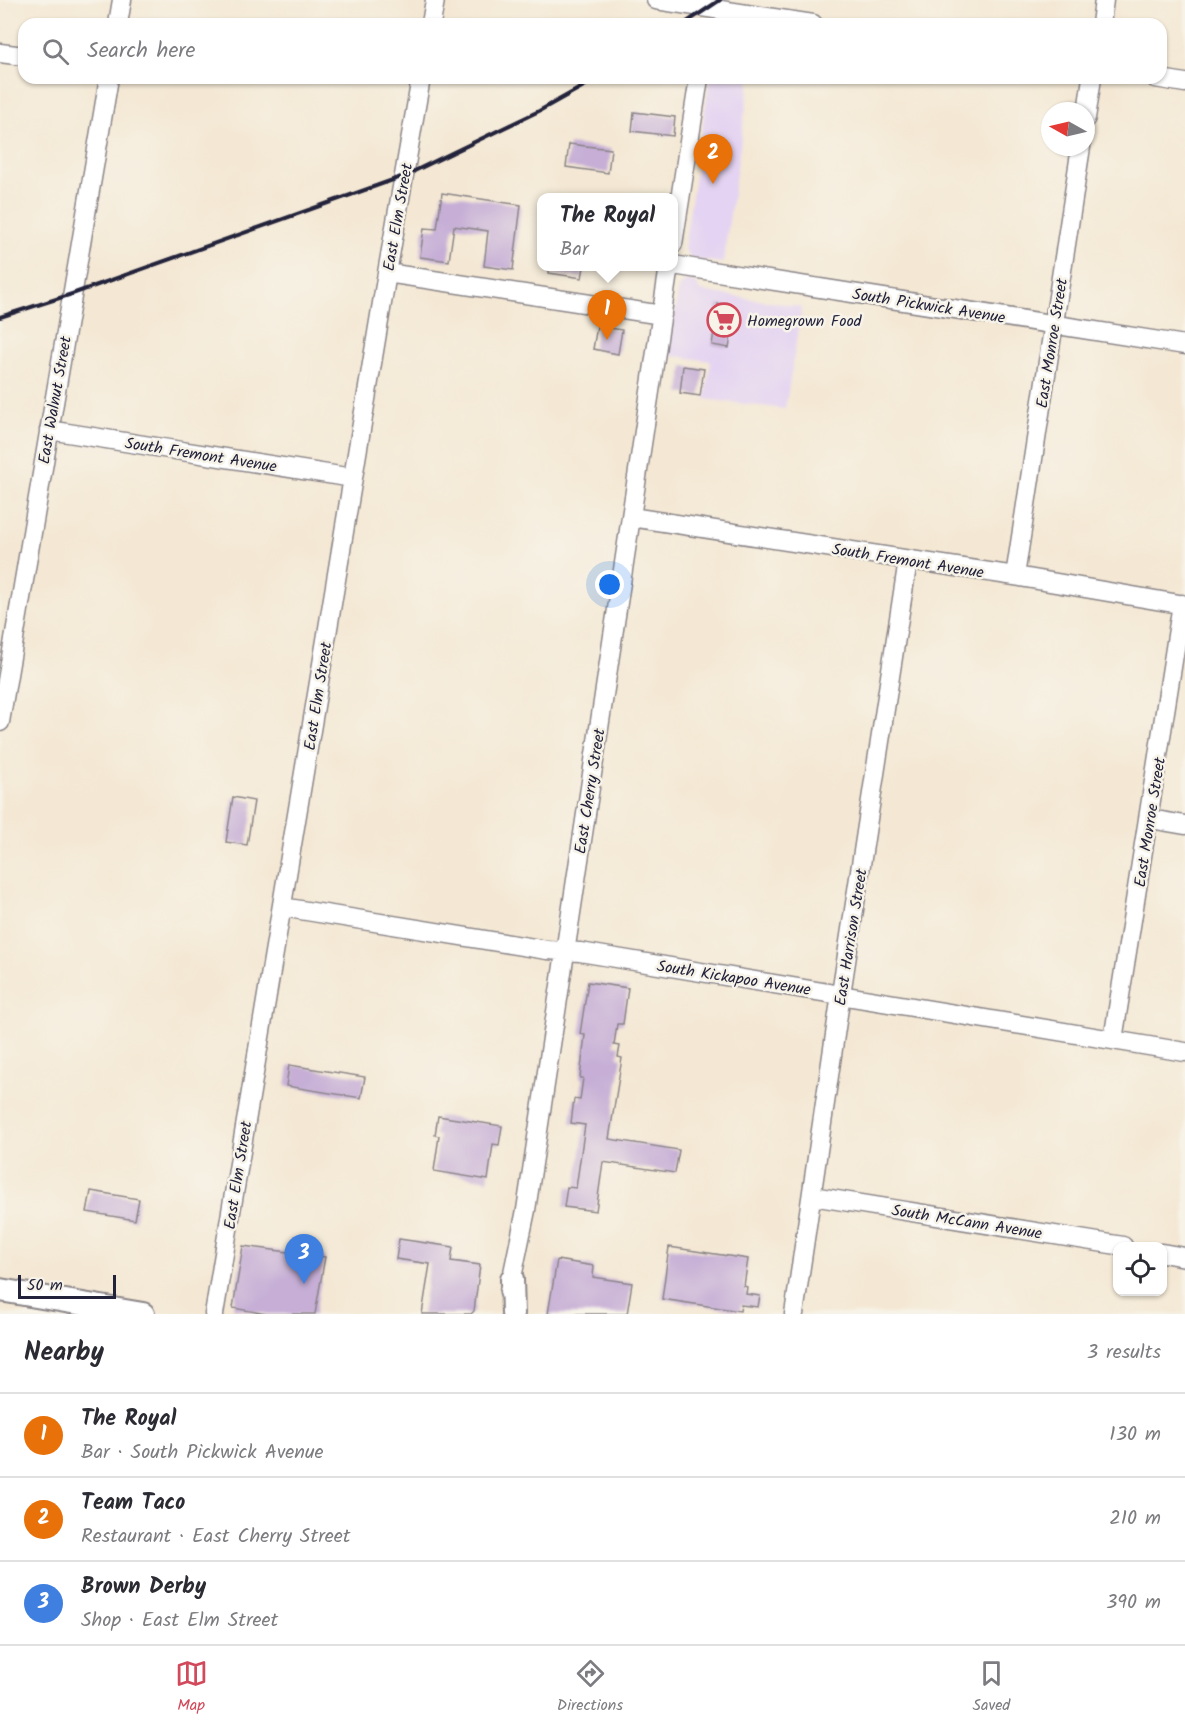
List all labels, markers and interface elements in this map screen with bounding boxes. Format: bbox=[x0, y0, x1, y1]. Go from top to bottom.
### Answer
search box bbox=[18, 18, 1167, 84]
text: Search here bbox=[87, 34, 195, 69]
icon: search bbox=[39, 35, 72, 68]
north arrow bbox=[1041, 102, 1095, 156]
pin: 2 bbox=[694, 134, 732, 184]
street label: East Elm Street bbox=[377, 160, 420, 273]
popup bbox=[537, 193, 678, 271]
text: The Royal bbox=[560, 199, 655, 234]
text: Bar bbox=[560, 234, 589, 266]
street label: East Monroe Street bbox=[1030, 276, 1075, 410]
street label: South Pickwick Avenue bbox=[851, 282, 1007, 331]
pin: 1 bbox=[588, 290, 626, 340]
supermarket icon: Homegrown Food bbox=[706, 302, 742, 338]
place label: Homegrown Food bbox=[747, 309, 863, 334]
street label: East Walnut Street bbox=[32, 333, 79, 466]
street label: South Fremont Avenue bbox=[123, 431, 279, 480]
street label: South Fremont Avenue bbox=[830, 537, 986, 586]
your location bbox=[595, 570, 624, 599]
street label: East Elm Street bbox=[298, 640, 340, 752]
street label: East Cherry Street bbox=[568, 726, 613, 856]
street label: East Monroe Street bbox=[1128, 755, 1173, 889]
street label: East Harrison Street bbox=[828, 866, 875, 1008]
street label: South Kickapoo Avenue bbox=[655, 954, 813, 1003]
street label: East Elm Street bbox=[218, 1119, 260, 1231]
street label: South McCann Avenue bbox=[890, 1198, 1044, 1247]
pin: 3 bbox=[284, 1234, 324, 1284]
map controls bbox=[1113, 1242, 1167, 1296]
button: locate bbox=[1113, 1242, 1167, 1296]
scale bar bbox=[18, 1272, 116, 1300]
text: 50 m bbox=[27, 1273, 63, 1298]
text: Nearby bbox=[24, 1332, 104, 1374]
text: 3 results bbox=[1087, 1337, 1161, 1369]
text: The Royal bbox=[81, 1402, 176, 1437]
text: 1 bbox=[40, 1419, 47, 1451]
text: 130 m bbox=[1109, 1419, 1161, 1451]
text: Bar · South Pickwick Avenue bbox=[81, 1437, 324, 1469]
text: Team Taco bbox=[81, 1486, 185, 1521]
text: 2 bbox=[38, 1503, 49, 1535]
text: 210 m bbox=[1109, 1503, 1161, 1535]
text: Restaurant · East Cherry Street bbox=[81, 1521, 351, 1553]
text: Brown Derby bbox=[81, 1570, 206, 1605]
text: 3 bbox=[38, 1587, 49, 1619]
text: 390 m bbox=[1106, 1587, 1161, 1619]
text: Shop · East Elm Street bbox=[81, 1605, 278, 1637]
tab: Map bbox=[175, 1657, 208, 1718]
tab: Directions bbox=[557, 1657, 623, 1718]
tab: Saved bbox=[972, 1657, 1010, 1718]

